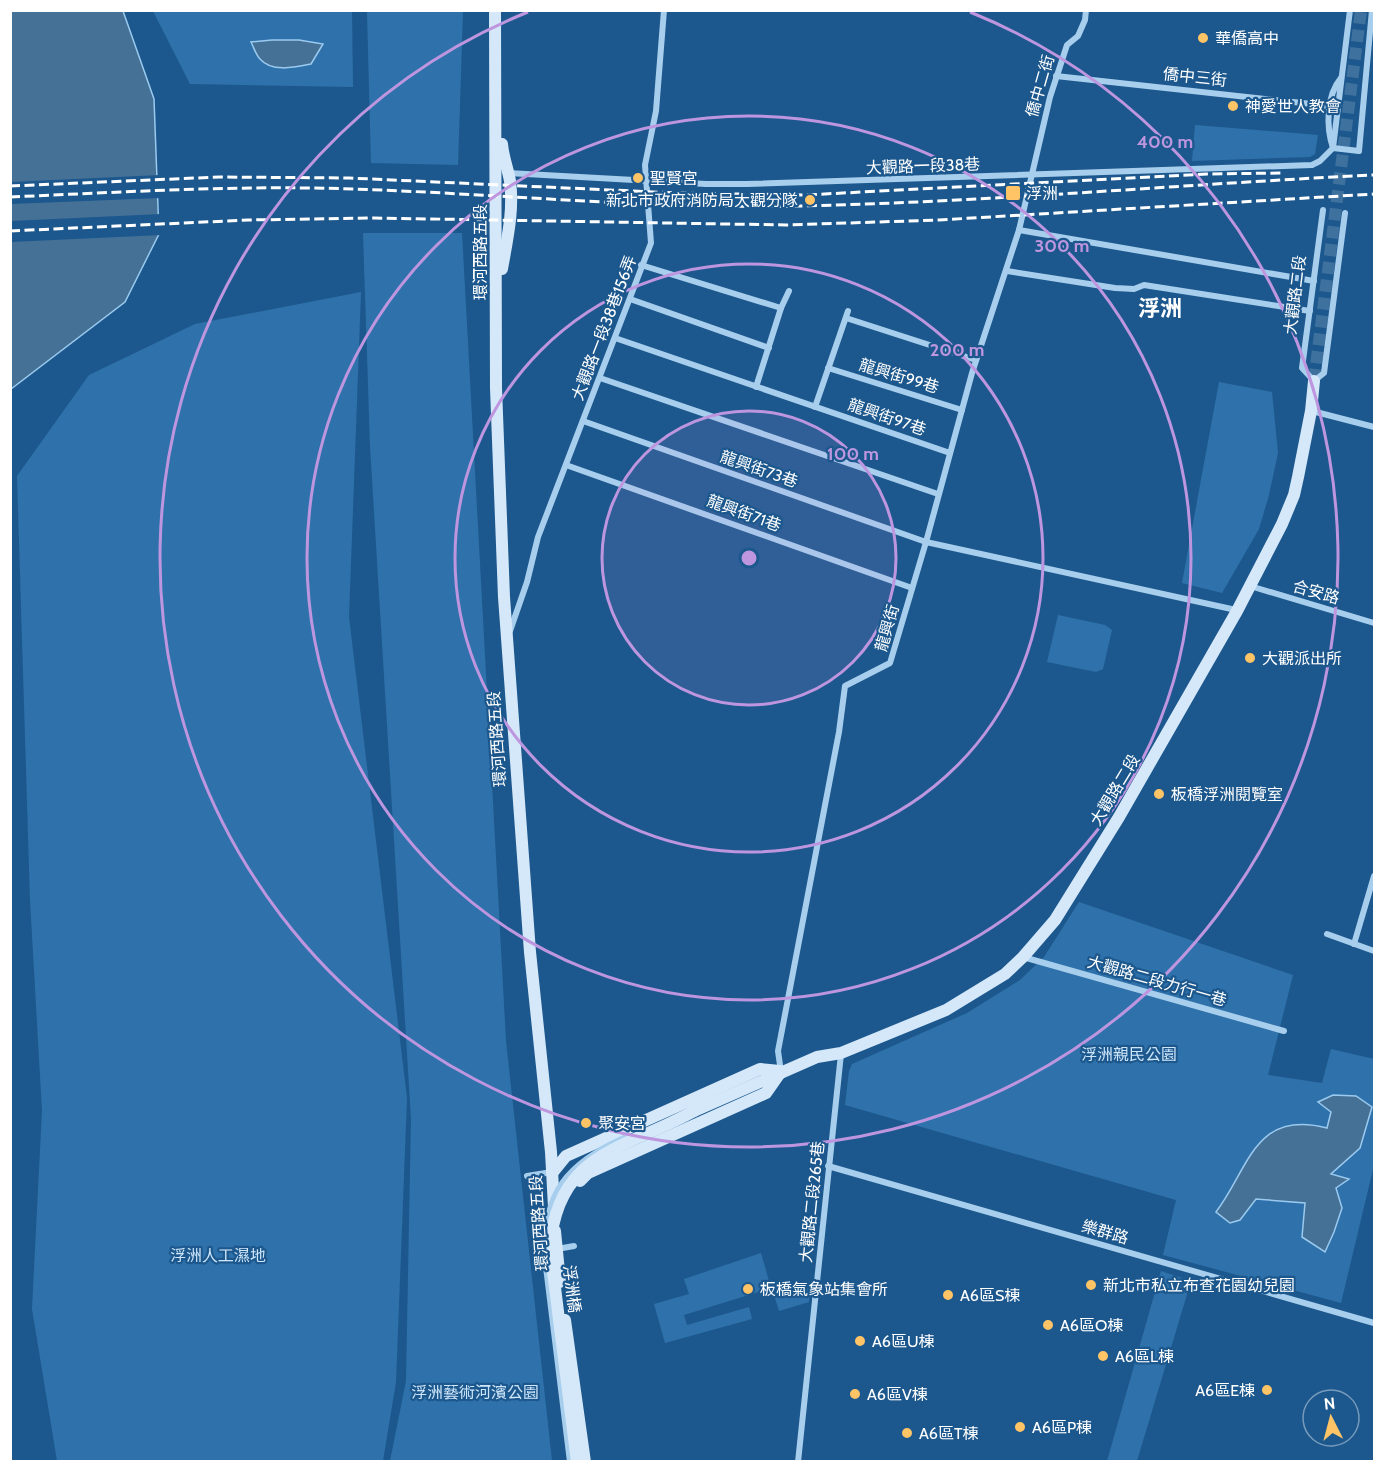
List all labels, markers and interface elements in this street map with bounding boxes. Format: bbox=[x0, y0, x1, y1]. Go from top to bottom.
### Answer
place label: 華僑高中 bbox=[1215, 29, 1279, 48]
marker: 華僑高中 bbox=[1196, 31, 1210, 45]
street label: 僑中二街 bbox=[1022, 53, 1058, 119]
street label: 僑中三街 bbox=[1162, 64, 1228, 90]
place label: 神愛世人教會 bbox=[1245, 97, 1341, 116]
marker: 神愛世人教會 bbox=[1226, 99, 1240, 113]
text: 400 m bbox=[1137, 131, 1193, 153]
street label: 大觀路一段38巷 bbox=[866, 155, 980, 177]
place label: 聖賢宮 bbox=[650, 169, 698, 188]
marker: 聖賢宮 bbox=[631, 171, 645, 185]
marker: 浮洲 bbox=[1004, 184, 1022, 202]
place label: 浮洲 bbox=[1026, 184, 1058, 203]
place label: 新北市政府消防局大觀分隊 bbox=[606, 191, 798, 210]
marker: 新北市政府消防局大觀分隊 bbox=[803, 193, 817, 207]
street label: 環河西路五段 bbox=[471, 204, 490, 300]
text: 300 m bbox=[1035, 235, 1089, 257]
street label: 大觀路一段38巷156弄 bbox=[568, 253, 640, 403]
street label: 大觀路二段 bbox=[1281, 254, 1309, 336]
district label: 浮洲 bbox=[1138, 295, 1182, 322]
text: 200 m bbox=[930, 339, 984, 361]
street label: 龍興街99巷 bbox=[857, 355, 941, 397]
street label: 龍興街97巷 bbox=[846, 395, 928, 439]
text: 100 m bbox=[827, 443, 879, 465]
street label: 龍興街73巷 bbox=[718, 447, 800, 491]
street label: 龍興街71巷 bbox=[704, 491, 784, 535]
centre of rings bbox=[739, 548, 759, 568]
street label: 合安路 bbox=[1290, 576, 1342, 608]
street label: 龍興街 bbox=[871, 602, 903, 654]
place label: 大觀派出所 bbox=[1262, 649, 1342, 668]
marker: 大觀派出所 bbox=[1243, 651, 1257, 665]
street label: 環河西路五段 bbox=[484, 690, 510, 788]
street label: 大觀路二段 bbox=[1086, 751, 1144, 829]
place label: 板橋浮洲閱覽室 bbox=[1171, 785, 1283, 804]
marker: 板橋浮洲閱覽室 bbox=[1152, 787, 1166, 801]
street label: 大觀路二段力行一巷 bbox=[1085, 952, 1229, 1010]
park label: 浮洲親民公園 bbox=[1081, 1045, 1177, 1064]
place label: 聚安宮 bbox=[598, 1114, 646, 1133]
marker: 聚安宮 bbox=[579, 1116, 593, 1130]
street label: 大觀路二段265巷 bbox=[796, 1140, 828, 1264]
street label: 環河西路五段 bbox=[526, 1174, 552, 1272]
street label: 樂群路 bbox=[1079, 1216, 1131, 1248]
park label: 浮洲人工濕地 bbox=[170, 1246, 266, 1265]
street label: 浮洲橋 bbox=[560, 1264, 584, 1314]
place label: 新北市私立布查花園幼兒園 bbox=[1103, 1276, 1295, 1295]
marker: 新北市私立布查花園幼兒園 bbox=[1084, 1278, 1098, 1292]
place label: 板橋氣象站集會所 bbox=[760, 1280, 888, 1299]
marker: 板橋氣象站集會所 bbox=[741, 1282, 755, 1296]
place label: A6區S棟 bbox=[960, 1286, 1020, 1305]
marker: A6區S棟 bbox=[941, 1288, 955, 1302]
place label: A6區O棟 bbox=[1060, 1316, 1123, 1335]
marker: A6區O棟 bbox=[1041, 1318, 1055, 1332]
place label: A6區U棟 bbox=[872, 1332, 935, 1351]
marker: A6區U棟 bbox=[853, 1334, 867, 1348]
place label: A6區L棟 bbox=[1115, 1347, 1174, 1366]
marker: A6區L棟 bbox=[1096, 1349, 1110, 1363]
place label: A6區E棟 bbox=[1195, 1381, 1255, 1400]
park label: 浮洲藝術河濱公園 bbox=[411, 1383, 539, 1402]
marker: A6區E棟 bbox=[1260, 1383, 1274, 1397]
place label: A6區V棟 bbox=[867, 1385, 928, 1404]
marker: A6區V棟 bbox=[848, 1387, 862, 1401]
north arrow bbox=[1301, 1388, 1361, 1448]
text: N bbox=[1323, 1394, 1336, 1414]
place label: A6區P棟 bbox=[1032, 1418, 1092, 1437]
marker: A6區P棟 bbox=[1013, 1420, 1027, 1434]
place label: A6區T棟 bbox=[919, 1424, 978, 1443]
marker: A6區T棟 bbox=[900, 1426, 914, 1440]

